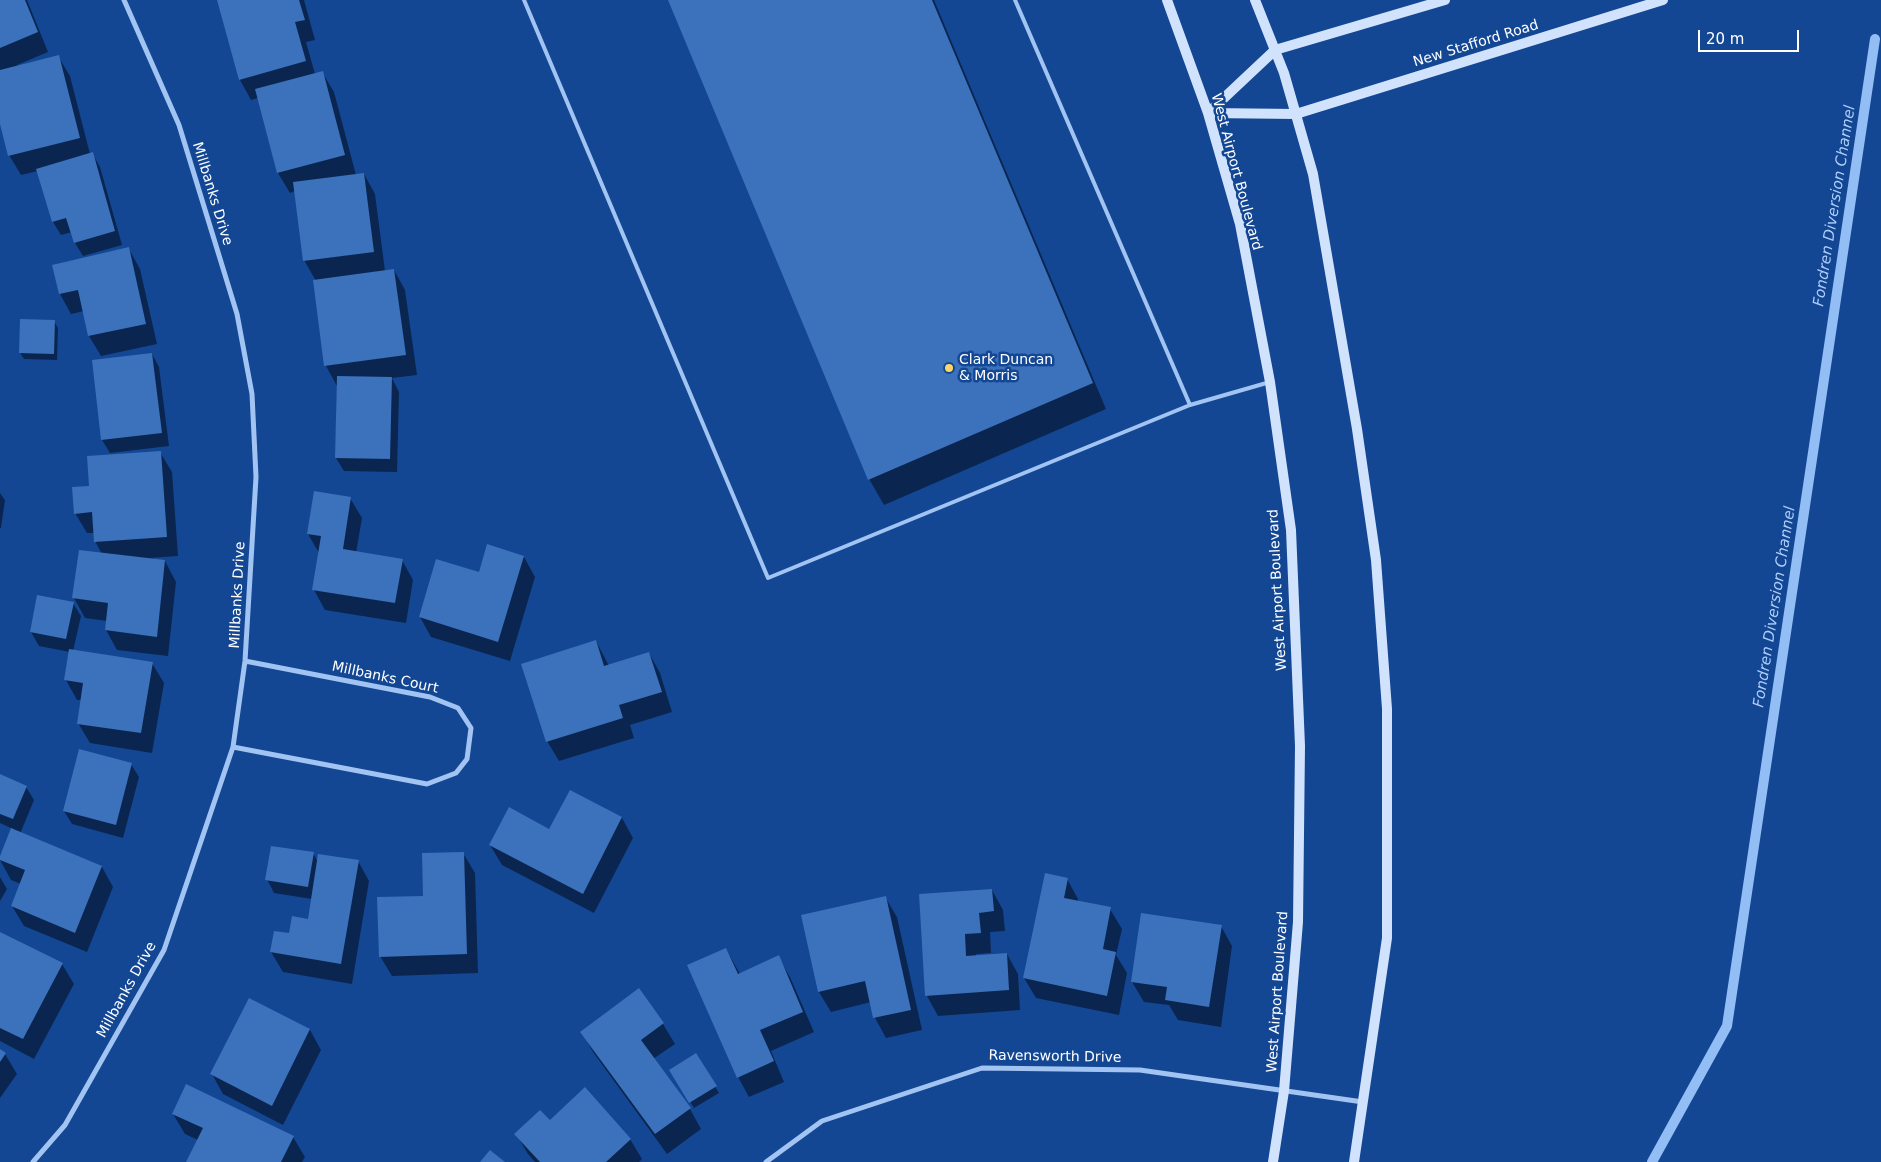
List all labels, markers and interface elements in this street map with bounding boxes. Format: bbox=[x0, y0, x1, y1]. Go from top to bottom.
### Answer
street label: New Stafford Road bbox=[1411, 17, 1541, 71]
scale bar bbox=[1701, 20, 1802, 52]
text: 20 m bbox=[1706, 30, 1744, 48]
street label: West Airport Boulevard bbox=[1207, 92, 1265, 252]
water label: Fondren Diversion Channel bbox=[1810, 104, 1860, 308]
street label: Millbanks Drive bbox=[188, 140, 236, 248]
place label: Clark Duncan & Morris bbox=[959, 352, 1053, 384]
marker: Clark Duncan & Morris bbox=[943, 362, 955, 374]
water label: Fondren Diversion Channel bbox=[1750, 505, 1800, 709]
street label: West Airport Boulevard bbox=[1265, 509, 1291, 671]
street label: Millbanks Drive bbox=[227, 541, 249, 649]
street label: Millbanks Court bbox=[330, 659, 440, 697]
street label: West Airport Boulevard bbox=[1264, 911, 1292, 1073]
street label: Millbanks Drive bbox=[94, 939, 160, 1041]
street label: Ravensworth Drive bbox=[988, 1047, 1122, 1067]

